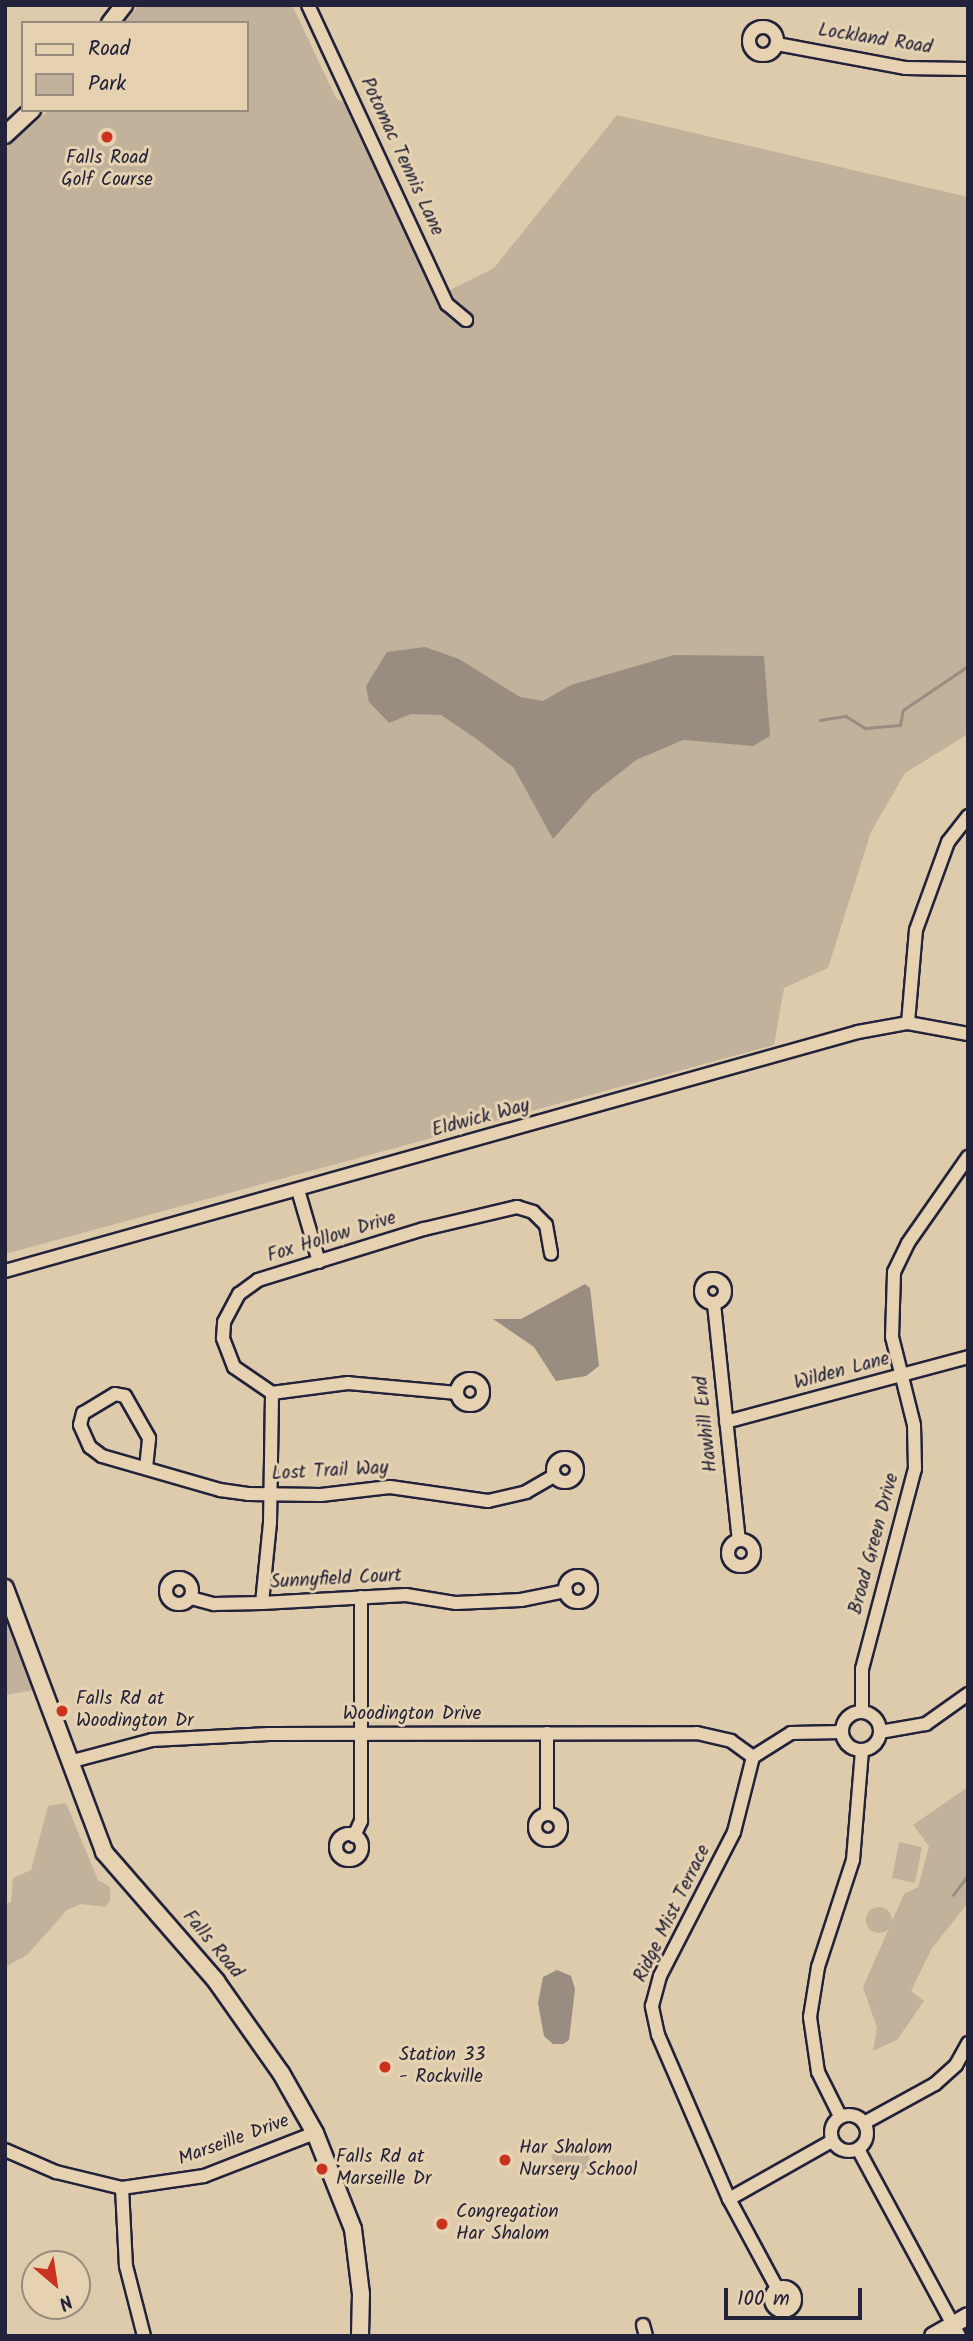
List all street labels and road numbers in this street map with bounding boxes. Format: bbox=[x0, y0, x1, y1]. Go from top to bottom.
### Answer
street label: Lockland Road bbox=[816, 20, 934, 60]
street label: Potomac Tennis Lane bbox=[354, 74, 448, 240]
street label: Eldwick Way bbox=[430, 1095, 532, 1143]
street label: Fox Hollow Drive bbox=[265, 1208, 399, 1268]
street label: Wilden Lane bbox=[792, 1348, 892, 1396]
street label: Hawhill End bbox=[691, 1375, 723, 1473]
street label: Lost Trail Way bbox=[271, 1458, 389, 1486]
street label: Broad Green Drive bbox=[845, 1471, 905, 1617]
street label: Sunnyfield Court bbox=[270, 1565, 402, 1595]
street label: Woodington Drive bbox=[343, 1704, 481, 1726]
street label: Ridge Mist Terrace bbox=[630, 1842, 716, 1986]
street label: Falls Road bbox=[177, 1906, 247, 1984]
street label: Marseille Drive bbox=[175, 2110, 293, 2172]

